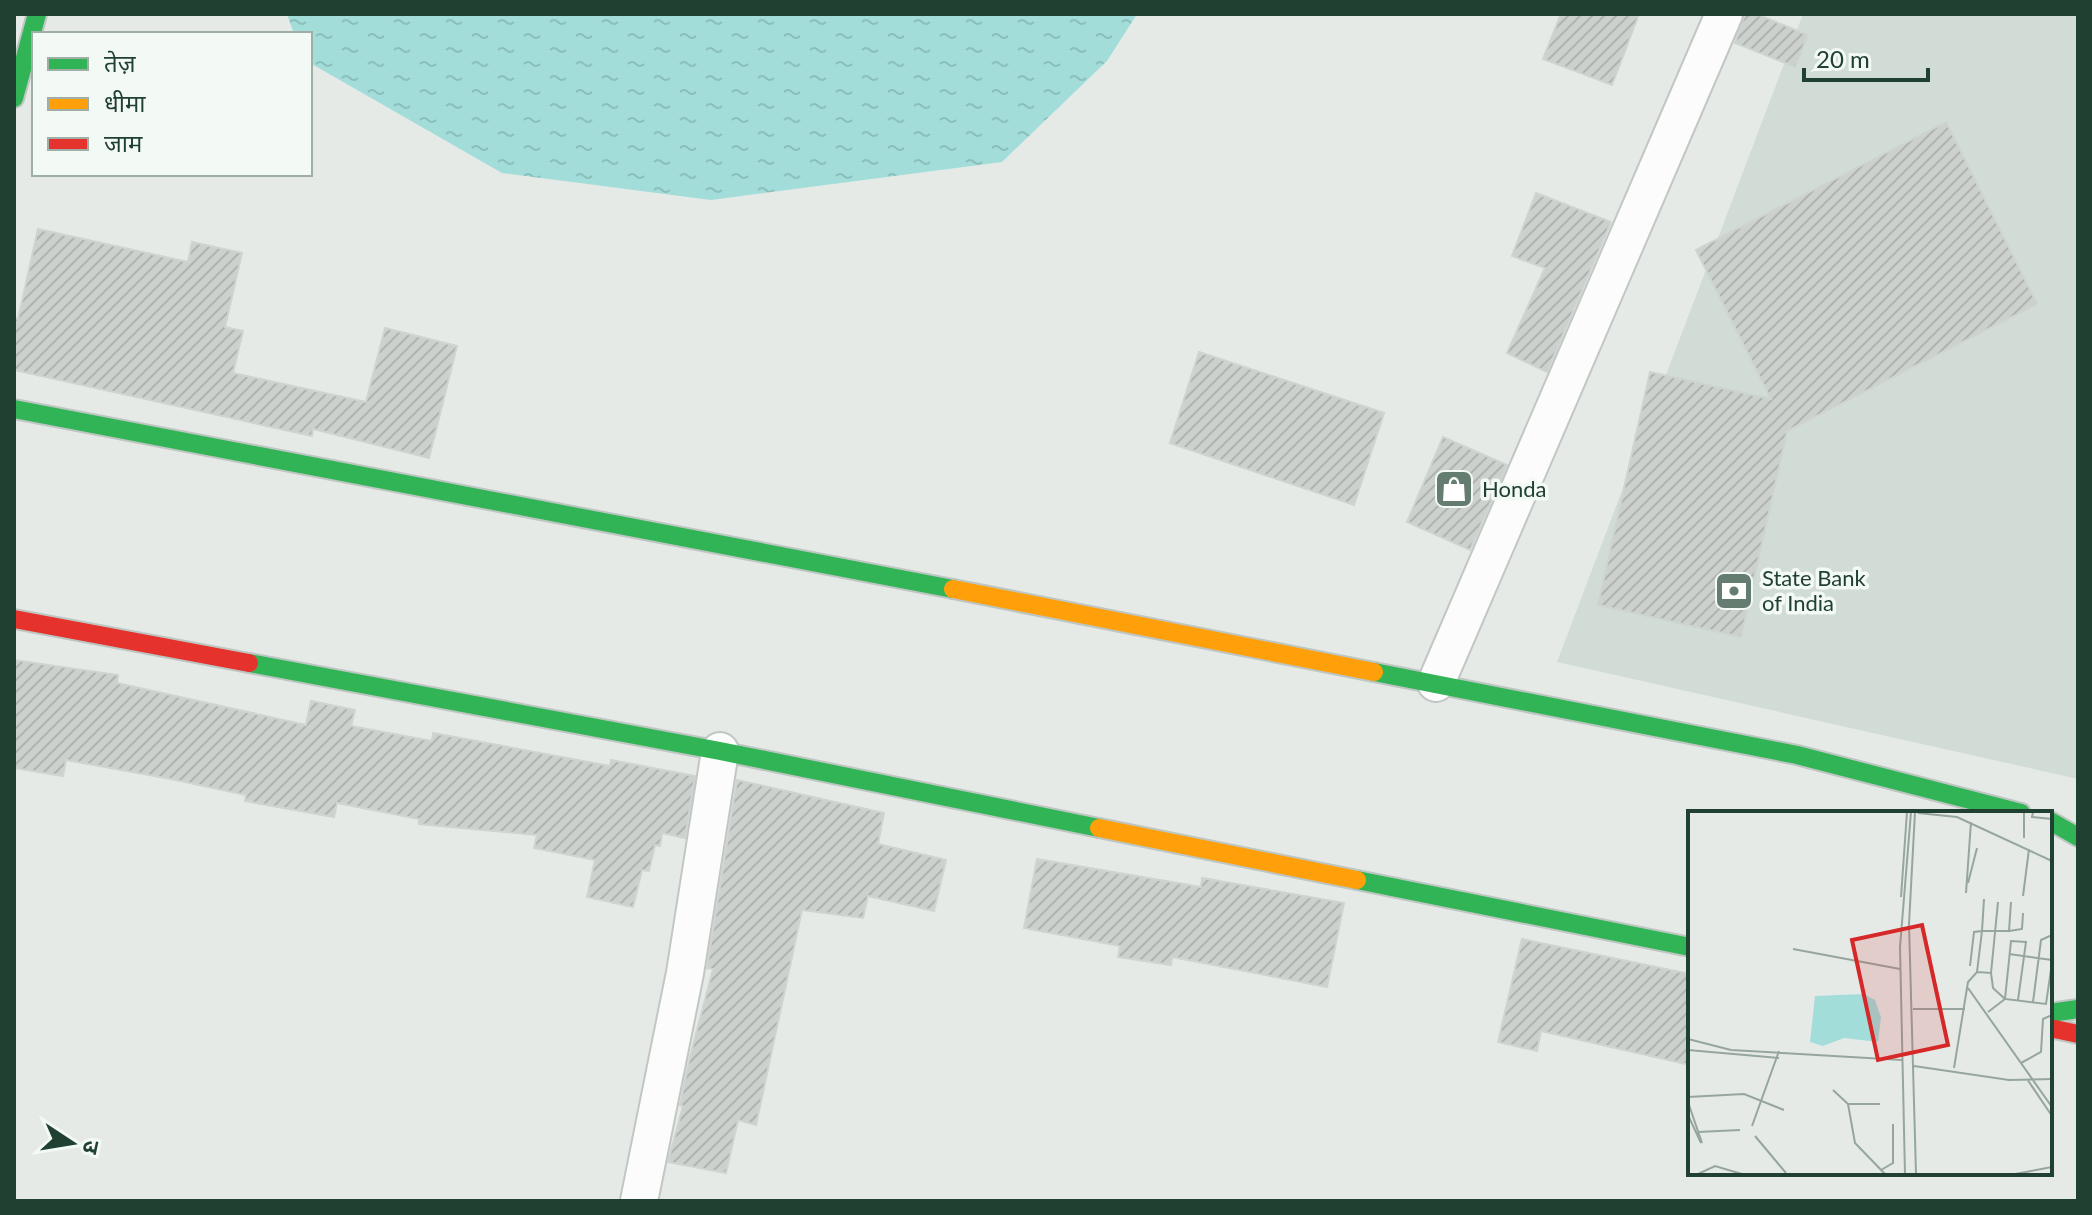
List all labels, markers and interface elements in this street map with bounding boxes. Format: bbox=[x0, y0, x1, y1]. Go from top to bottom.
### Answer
legend bbox=[32, 32, 312, 176]
scale bar bbox=[1804, 32, 1928, 82]
text: 20 m bbox=[1816, 44, 1870, 73]
text: तेज़ bbox=[104, 48, 137, 77]
text: धीमा bbox=[104, 88, 146, 117]
text: जाम bbox=[104, 128, 143, 157]
shop icon: Honda bbox=[1433, 468, 1475, 510]
place label: Honda bbox=[1482, 475, 1546, 502]
place label: State Bank of India bbox=[1762, 564, 1866, 616]
bank icon: State Bank of India bbox=[1713, 570, 1755, 612]
inset map bbox=[1688, 811, 2052, 1175]
north arrow bbox=[32, 1103, 112, 1183]
text: उ bbox=[77, 1138, 107, 1157]

